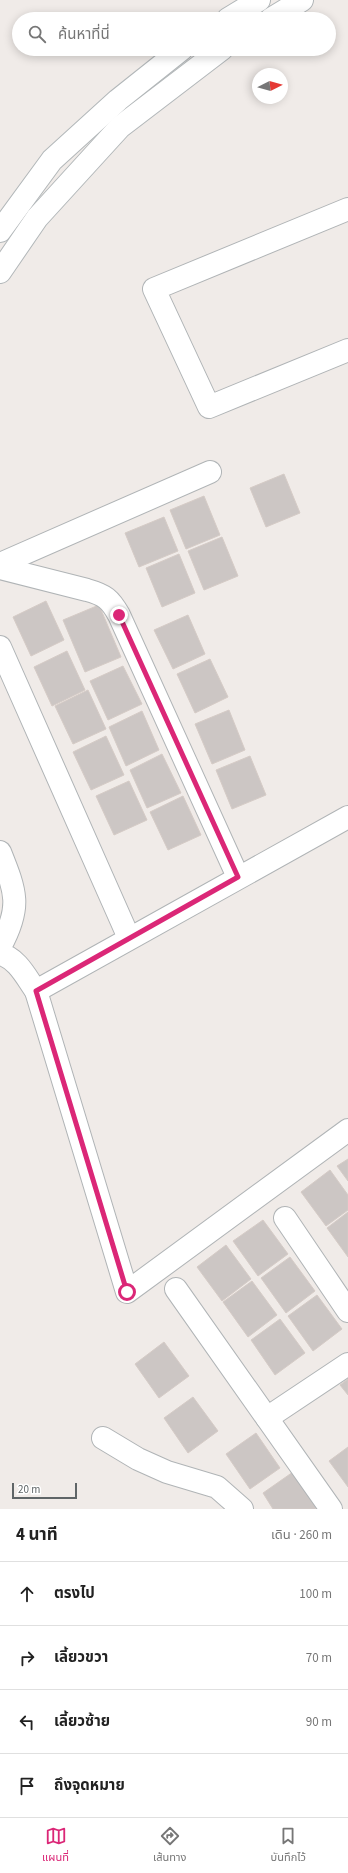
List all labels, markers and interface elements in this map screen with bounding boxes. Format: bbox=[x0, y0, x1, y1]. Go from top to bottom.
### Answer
search box bbox=[12, 12, 336, 56]
icon: search bbox=[26, 23, 48, 45]
text: ค้นหาที่นี่ bbox=[58, 24, 110, 45]
north arrow bbox=[252, 68, 288, 104]
route end bbox=[110, 606, 128, 624]
route start bbox=[118, 1283, 136, 1301]
scale bar bbox=[12, 1481, 77, 1500]
text: 20 m bbox=[18, 1482, 40, 1497]
text: 4 นาที bbox=[16, 1523, 58, 1547]
text: เดิน · 260 m bbox=[271, 1526, 332, 1544]
icon: ahead bbox=[16, 1583, 38, 1605]
text: ตรงไป bbox=[54, 1583, 95, 1604]
text: 100 m bbox=[299, 1585, 332, 1603]
icon: right bbox=[16, 1647, 38, 1669]
text: เลี้ยวขวา bbox=[54, 1647, 108, 1668]
text: 70 m bbox=[306, 1649, 332, 1667]
icon: left bbox=[16, 1711, 38, 1733]
text: เลี้ยวซ้าย bbox=[54, 1711, 110, 1732]
text: 90 m bbox=[306, 1713, 332, 1731]
icon: arrive bbox=[16, 1775, 38, 1797]
text: ถึงจุดหมาย bbox=[54, 1775, 125, 1796]
tab: แผนที่ bbox=[42, 1825, 69, 1866]
tab: เส้นทาง bbox=[153, 1825, 186, 1866]
tab: บันทึกไว้ bbox=[271, 1825, 306, 1866]

